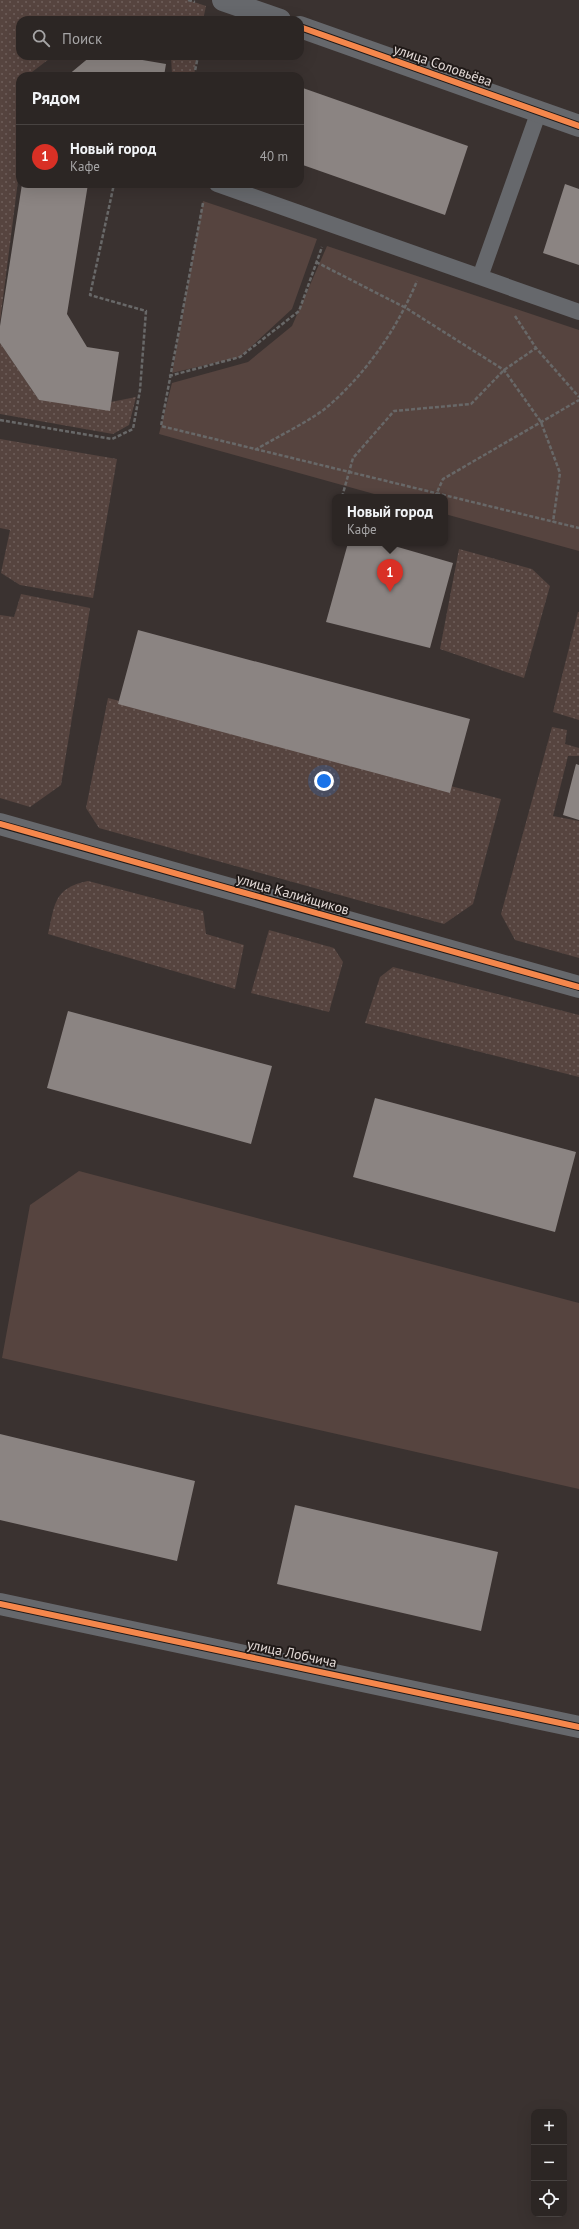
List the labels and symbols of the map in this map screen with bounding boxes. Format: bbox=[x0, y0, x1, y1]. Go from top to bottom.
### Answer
street label: улица Соловьёва bbox=[391, 40, 495, 90]
pin: 1 bbox=[377, 559, 403, 592]
your location bbox=[314, 771, 334, 791]
street label: улица Калийщиков bbox=[235, 869, 351, 919]
street label: улица Лобчича bbox=[245, 1635, 339, 1671]

